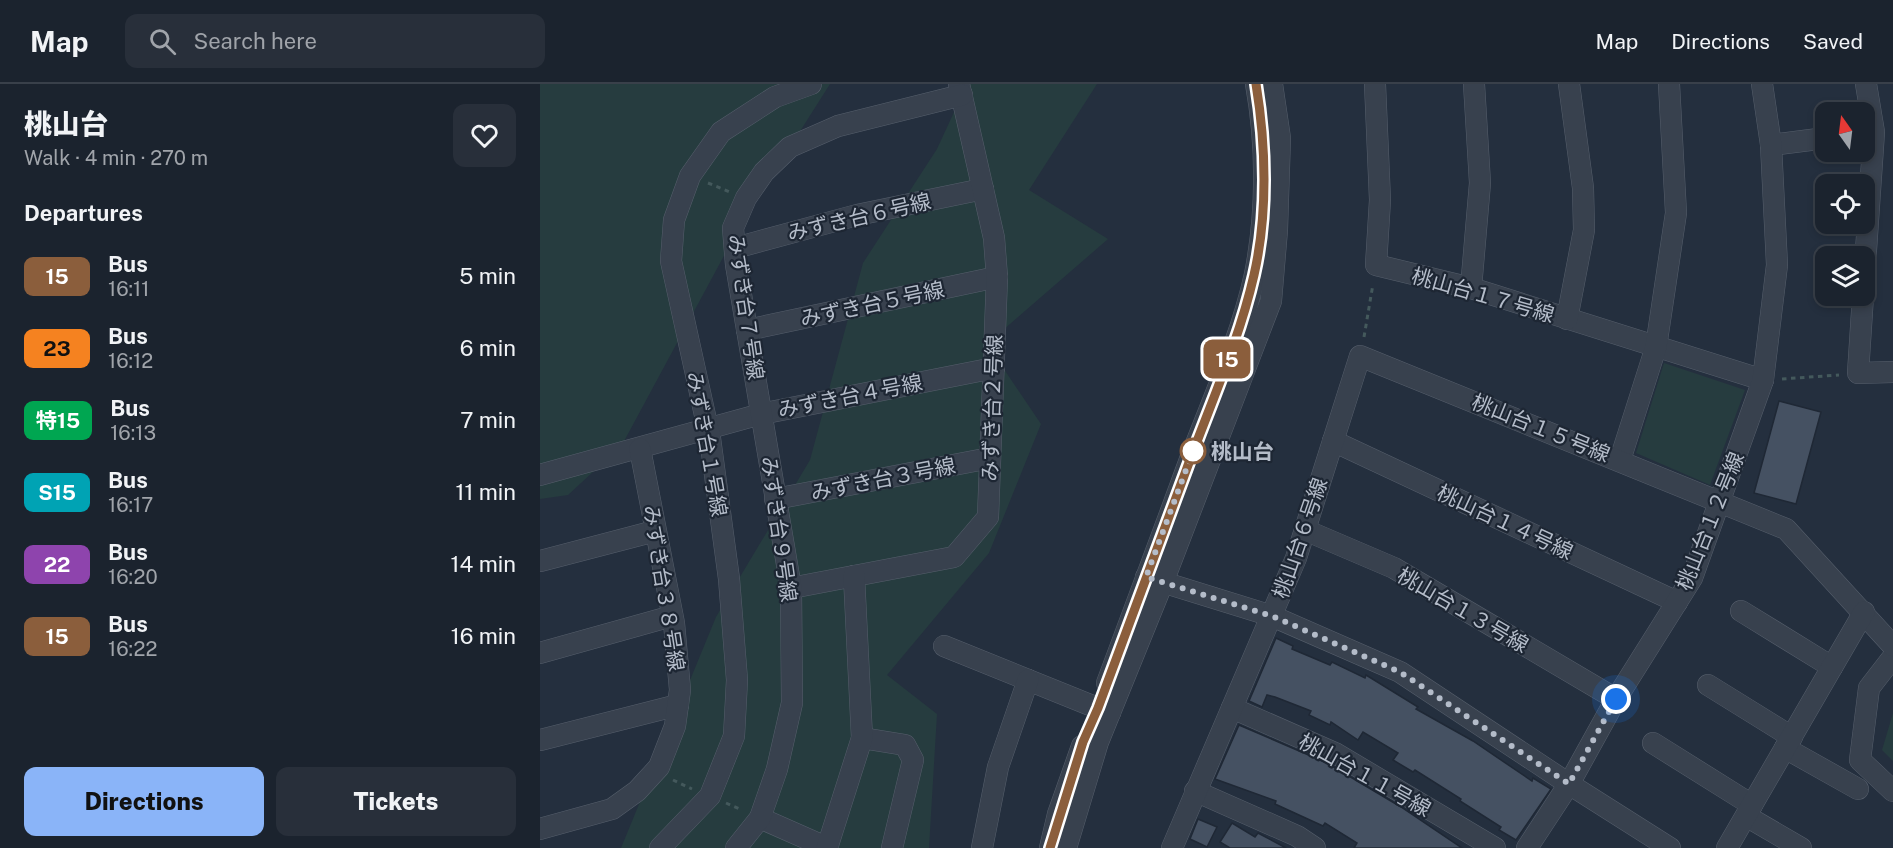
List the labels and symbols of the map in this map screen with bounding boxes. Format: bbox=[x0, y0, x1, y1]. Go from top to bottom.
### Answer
north arrow bbox=[1815, 102, 1875, 162]
street label: みずき台６号線 bbox=[785, 188, 933, 246]
street label: みずき台７号線 bbox=[723, 232, 769, 382]
street label: 桃山台１７号線 bbox=[1409, 263, 1557, 327]
street label: みずき台５号線 bbox=[798, 276, 946, 332]
street label: みずき台２号線 bbox=[977, 334, 1007, 482]
line badge: 15 bbox=[1200, 340, 1254, 378]
street label: みずき台１号線 bbox=[682, 369, 732, 519]
street label: みずき台４号線 bbox=[775, 370, 925, 422]
street label: 桃山台１５号線 bbox=[1468, 389, 1614, 467]
marker: 桃山台 bbox=[1180, 438, 1206, 464]
place label: 桃山台 bbox=[1211, 439, 1274, 464]
street label: 桃山台１２号線 bbox=[1671, 448, 1749, 594]
street label: みずき台３号線 bbox=[808, 453, 958, 505]
street label: みずき台９号線 bbox=[756, 454, 802, 604]
street label: 桃山台６号線 bbox=[1268, 474, 1332, 602]
street label: 桃山台１４号線 bbox=[1433, 480, 1577, 564]
street label: みずき台３８号線 bbox=[639, 503, 689, 673]
street label: 桃山台１３号線 bbox=[1393, 562, 1533, 658]
your location bbox=[1601, 684, 1631, 714]
street label: 桃山台１１号線 bbox=[1295, 728, 1435, 822]

